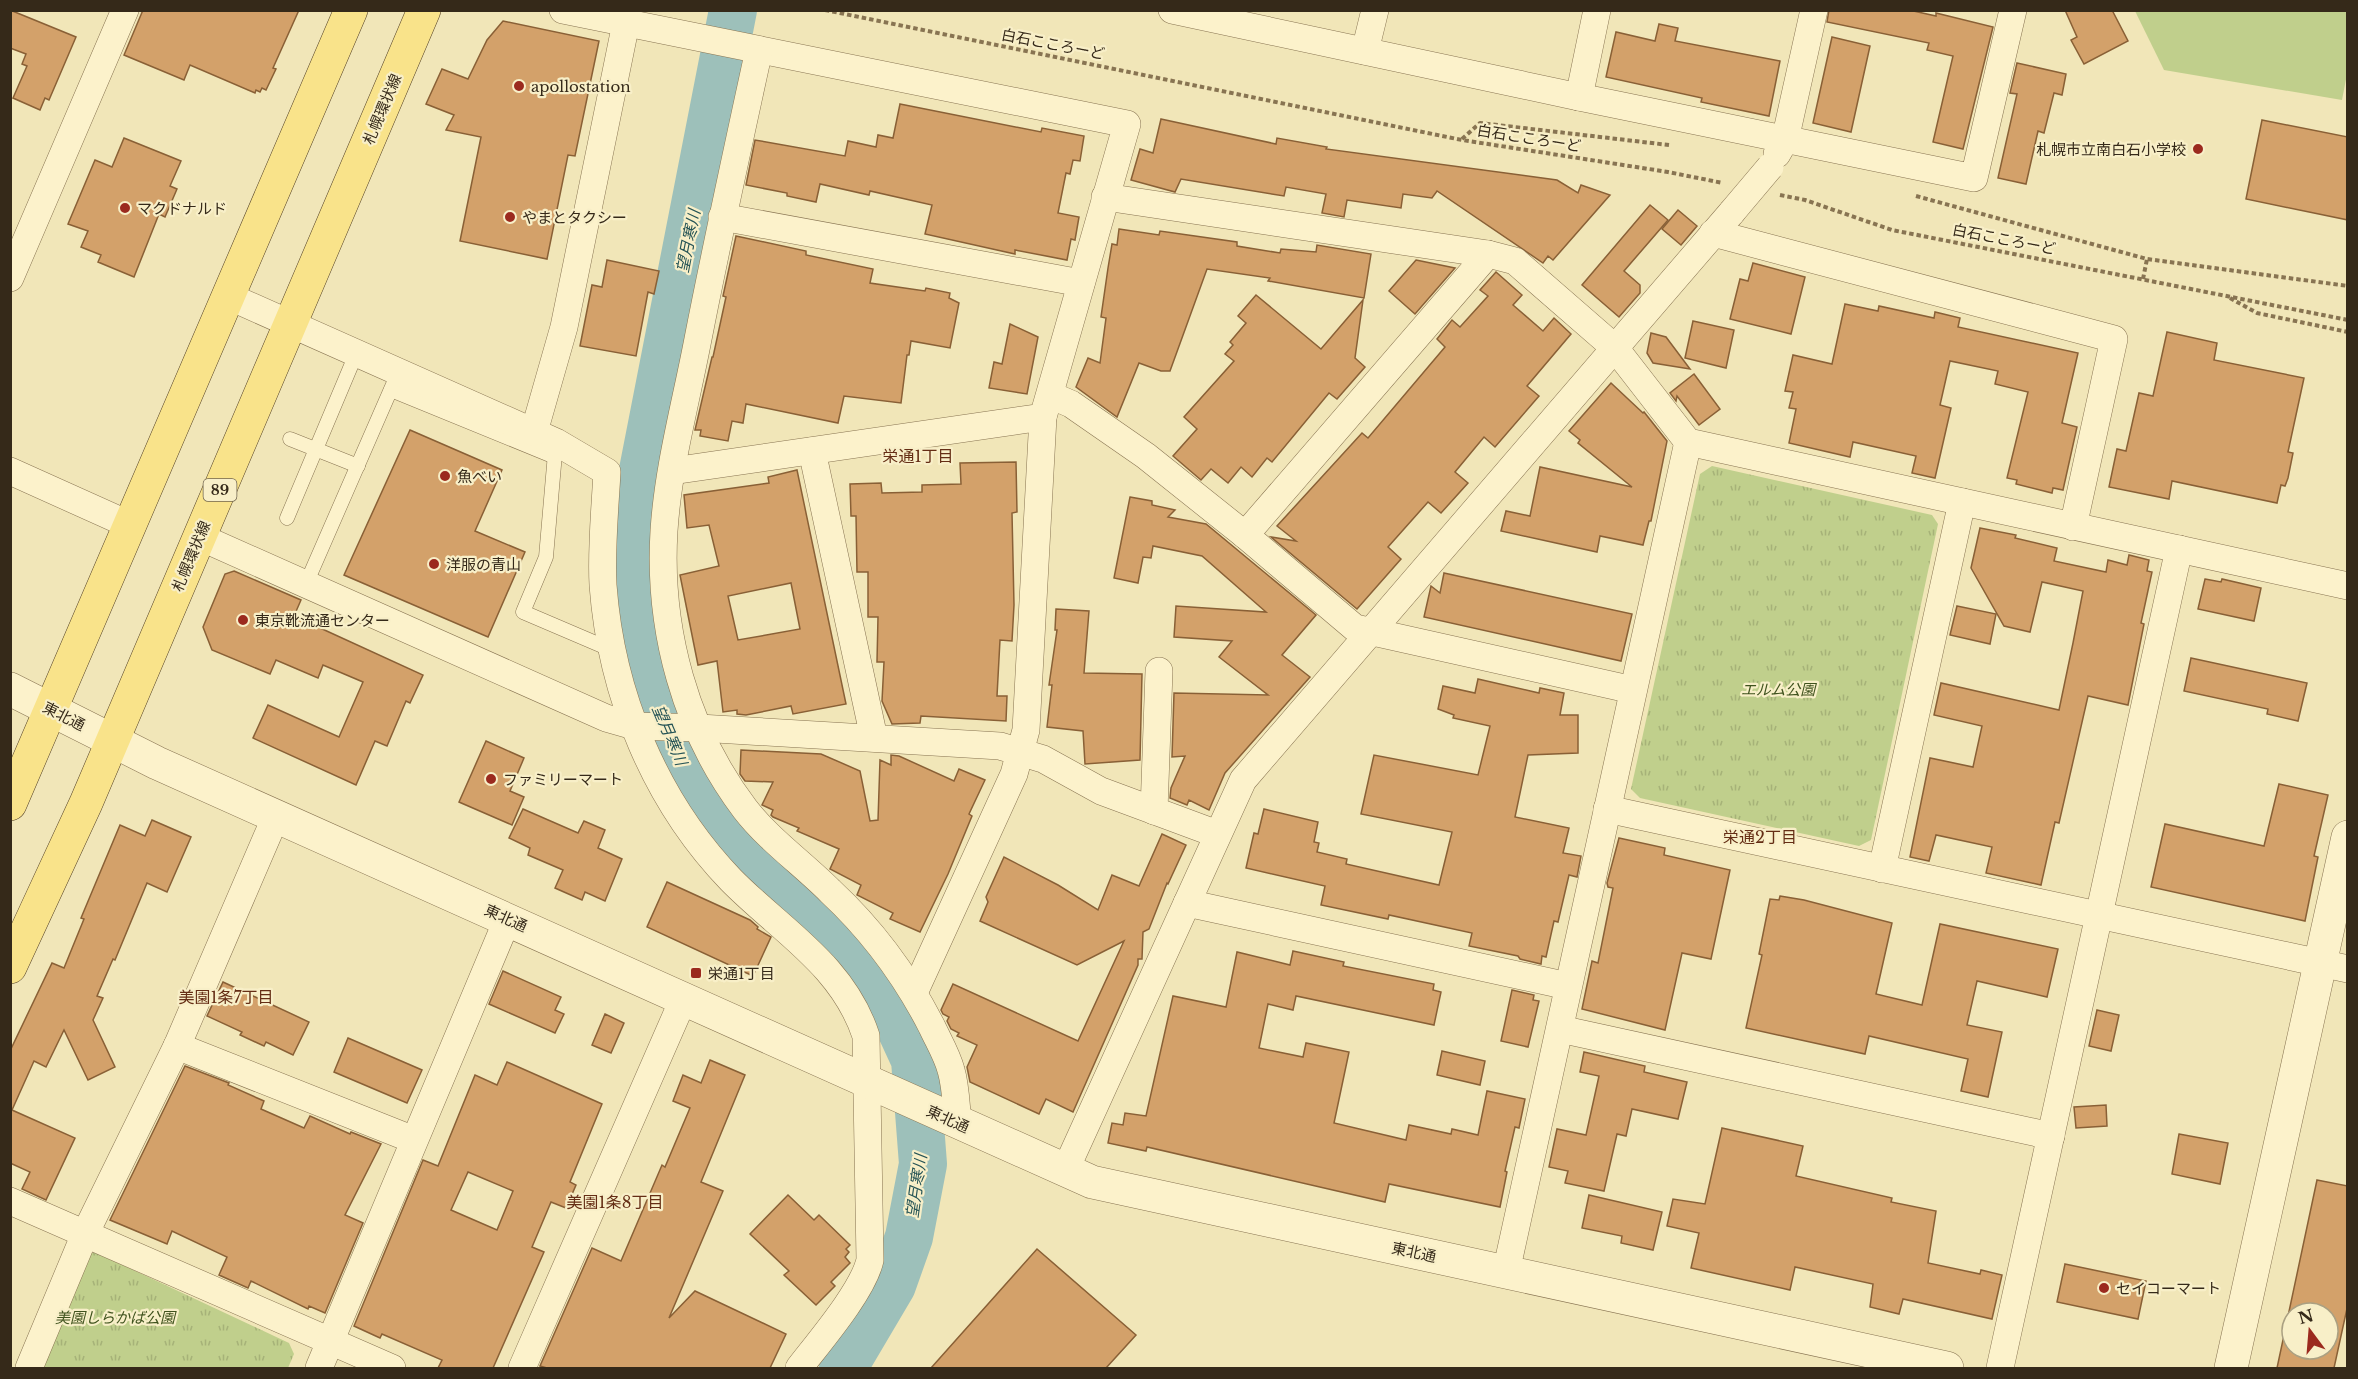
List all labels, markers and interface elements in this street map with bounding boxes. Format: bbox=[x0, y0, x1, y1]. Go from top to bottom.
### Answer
street label: 白石こころーど bbox=[1000, 25, 1106, 63]
street label: 札幌環状線 bbox=[359, 71, 405, 147]
place label: apollostation bbox=[531, 77, 631, 96]
marker: apollostation bbox=[512, 79, 526, 93]
street label: 白石こころーど bbox=[1476, 120, 1582, 156]
place label: 札幌市立南白石小学校 bbox=[2036, 140, 2186, 159]
marker: 札幌市立南白石小学校 bbox=[2191, 142, 2205, 156]
place label: マクドナルド bbox=[137, 199, 227, 218]
marker: マクドナルド bbox=[118, 201, 132, 215]
water label: 望月寒川 bbox=[672, 206, 704, 274]
place label: やまとタクシー bbox=[522, 208, 627, 227]
marker: やまとタクシー bbox=[503, 210, 517, 224]
street label: 白石こころーど bbox=[1951, 220, 2057, 258]
district label: 栄通1丁目 bbox=[882, 446, 954, 466]
place label: 魚べい bbox=[457, 467, 502, 486]
marker: 魚べい bbox=[438, 469, 452, 483]
road number: 89 bbox=[204, 479, 236, 501]
street label: 札幌環状線 bbox=[168, 518, 214, 594]
place label: 洋服の青山 bbox=[446, 555, 521, 574]
marker: 洋服の青山 bbox=[427, 557, 441, 571]
place label: 東京靴流通センター bbox=[255, 611, 390, 630]
marker: 東京靴流通センター bbox=[236, 613, 250, 627]
park label: エルム公園 bbox=[1741, 680, 1817, 699]
street label: 東北通 bbox=[40, 697, 88, 735]
water label: 望月寒川 bbox=[648, 702, 692, 770]
place label: ファミリーマート bbox=[503, 770, 623, 789]
marker: ファミリーマート bbox=[484, 772, 498, 786]
district label: 栄通2丁目 bbox=[1723, 827, 1797, 847]
street label: 東北通 bbox=[482, 900, 530, 936]
place label: 栄通1丁目 bbox=[708, 964, 775, 983]
marker: 栄通1丁目 bbox=[689, 966, 703, 980]
district label: 美園1条7丁目 bbox=[178, 987, 274, 1007]
street label: 東北通 bbox=[924, 1101, 972, 1137]
water label: 望月寒川 bbox=[902, 1151, 931, 1219]
district label: 美園1条8丁目 bbox=[567, 1192, 663, 1212]
street label: 東北通 bbox=[1390, 1238, 1438, 1266]
place label: セイコーマート bbox=[2116, 1279, 2221, 1298]
marker: セイコーマート bbox=[2097, 1281, 2111, 1295]
north arrow bbox=[2280, 1301, 2340, 1361]
text: N bbox=[2296, 1305, 2316, 1328]
park label: 美園しらかば公園 bbox=[55, 1308, 177, 1327]

